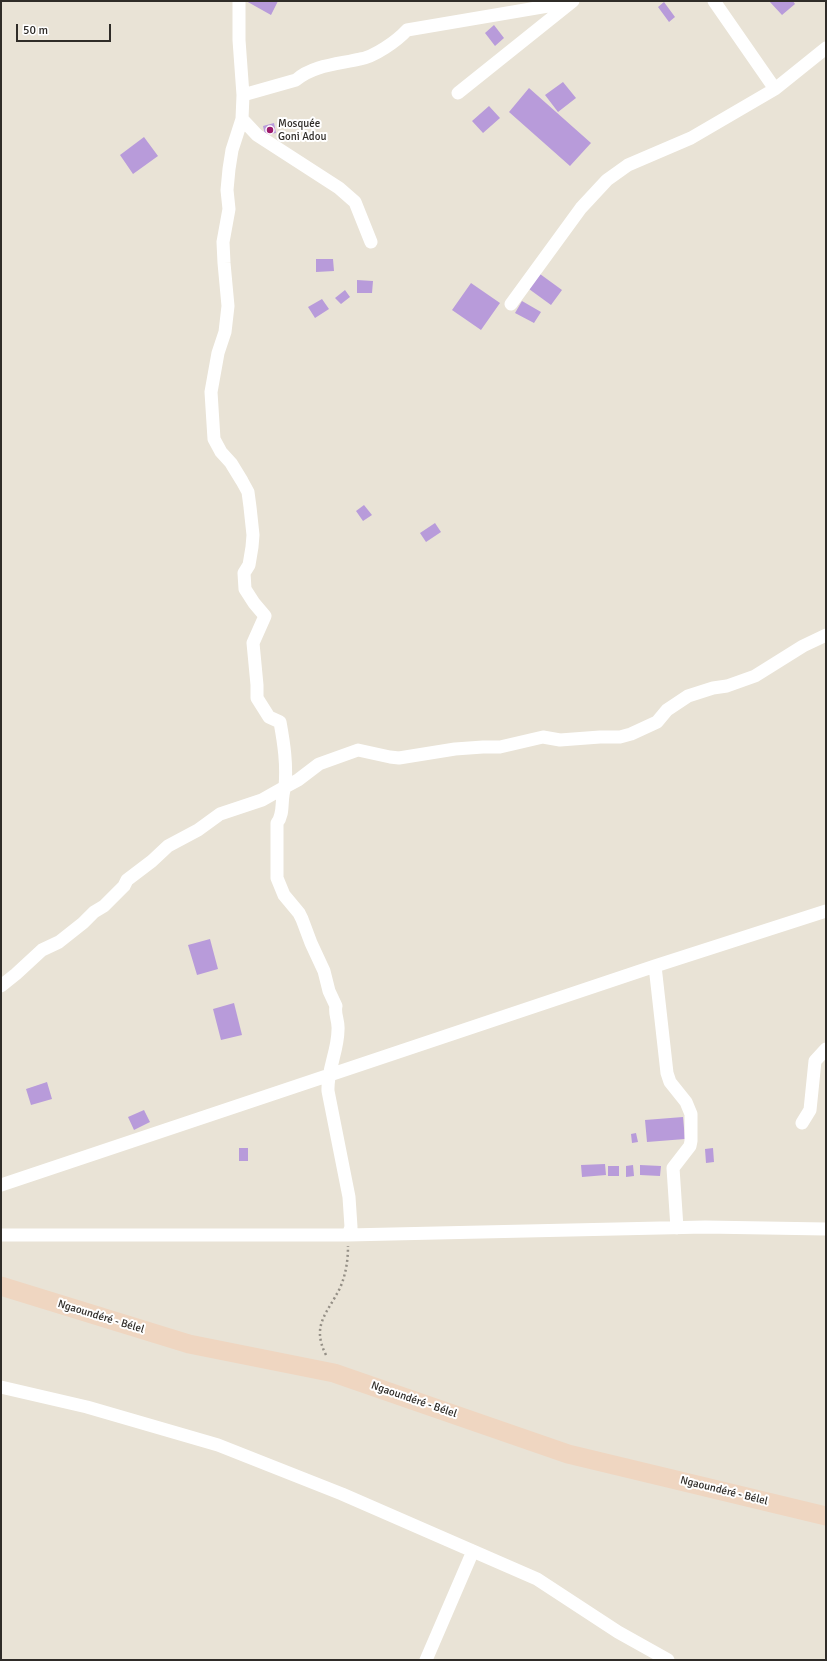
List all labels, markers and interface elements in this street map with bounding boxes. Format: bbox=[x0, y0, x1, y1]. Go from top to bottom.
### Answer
scale bar bbox=[18, 16, 113, 42]
text: 50 m bbox=[23, 23, 48, 38]
place label: Mosquée Goni Adou bbox=[278, 117, 326, 143]
marker: Mosquée Goni Adou bbox=[265, 125, 275, 135]
street label: Ngaoundéré - Bélel bbox=[56, 1298, 146, 1336]
street label: Ngaoundéré - Bélel bbox=[369, 1379, 459, 1421]
street label: Ngaoundéré - Bélel bbox=[679, 1474, 769, 1508]

